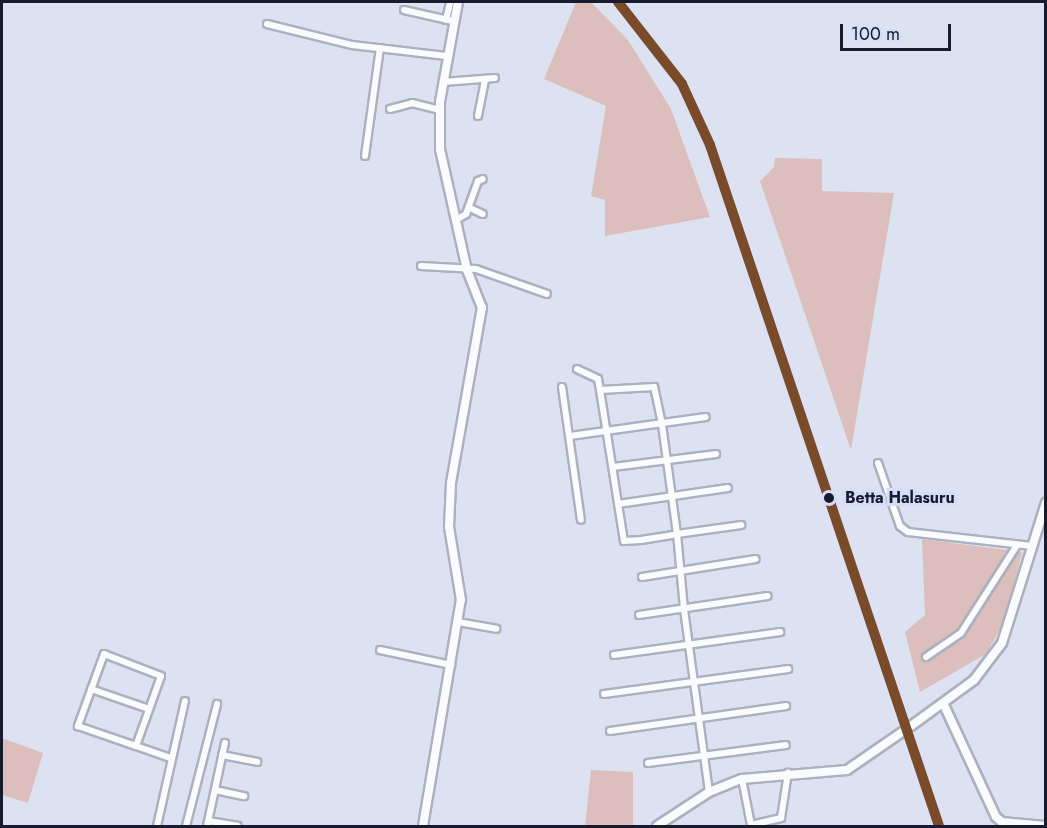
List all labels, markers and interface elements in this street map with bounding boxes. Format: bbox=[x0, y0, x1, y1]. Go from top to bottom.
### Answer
scale bar bbox=[843, 12, 954, 50]
text: 100 m bbox=[851, 21, 900, 47]
marker: Betta Halasuru bbox=[818, 487, 840, 509]
place label: Betta Halasuru bbox=[845, 488, 955, 508]

